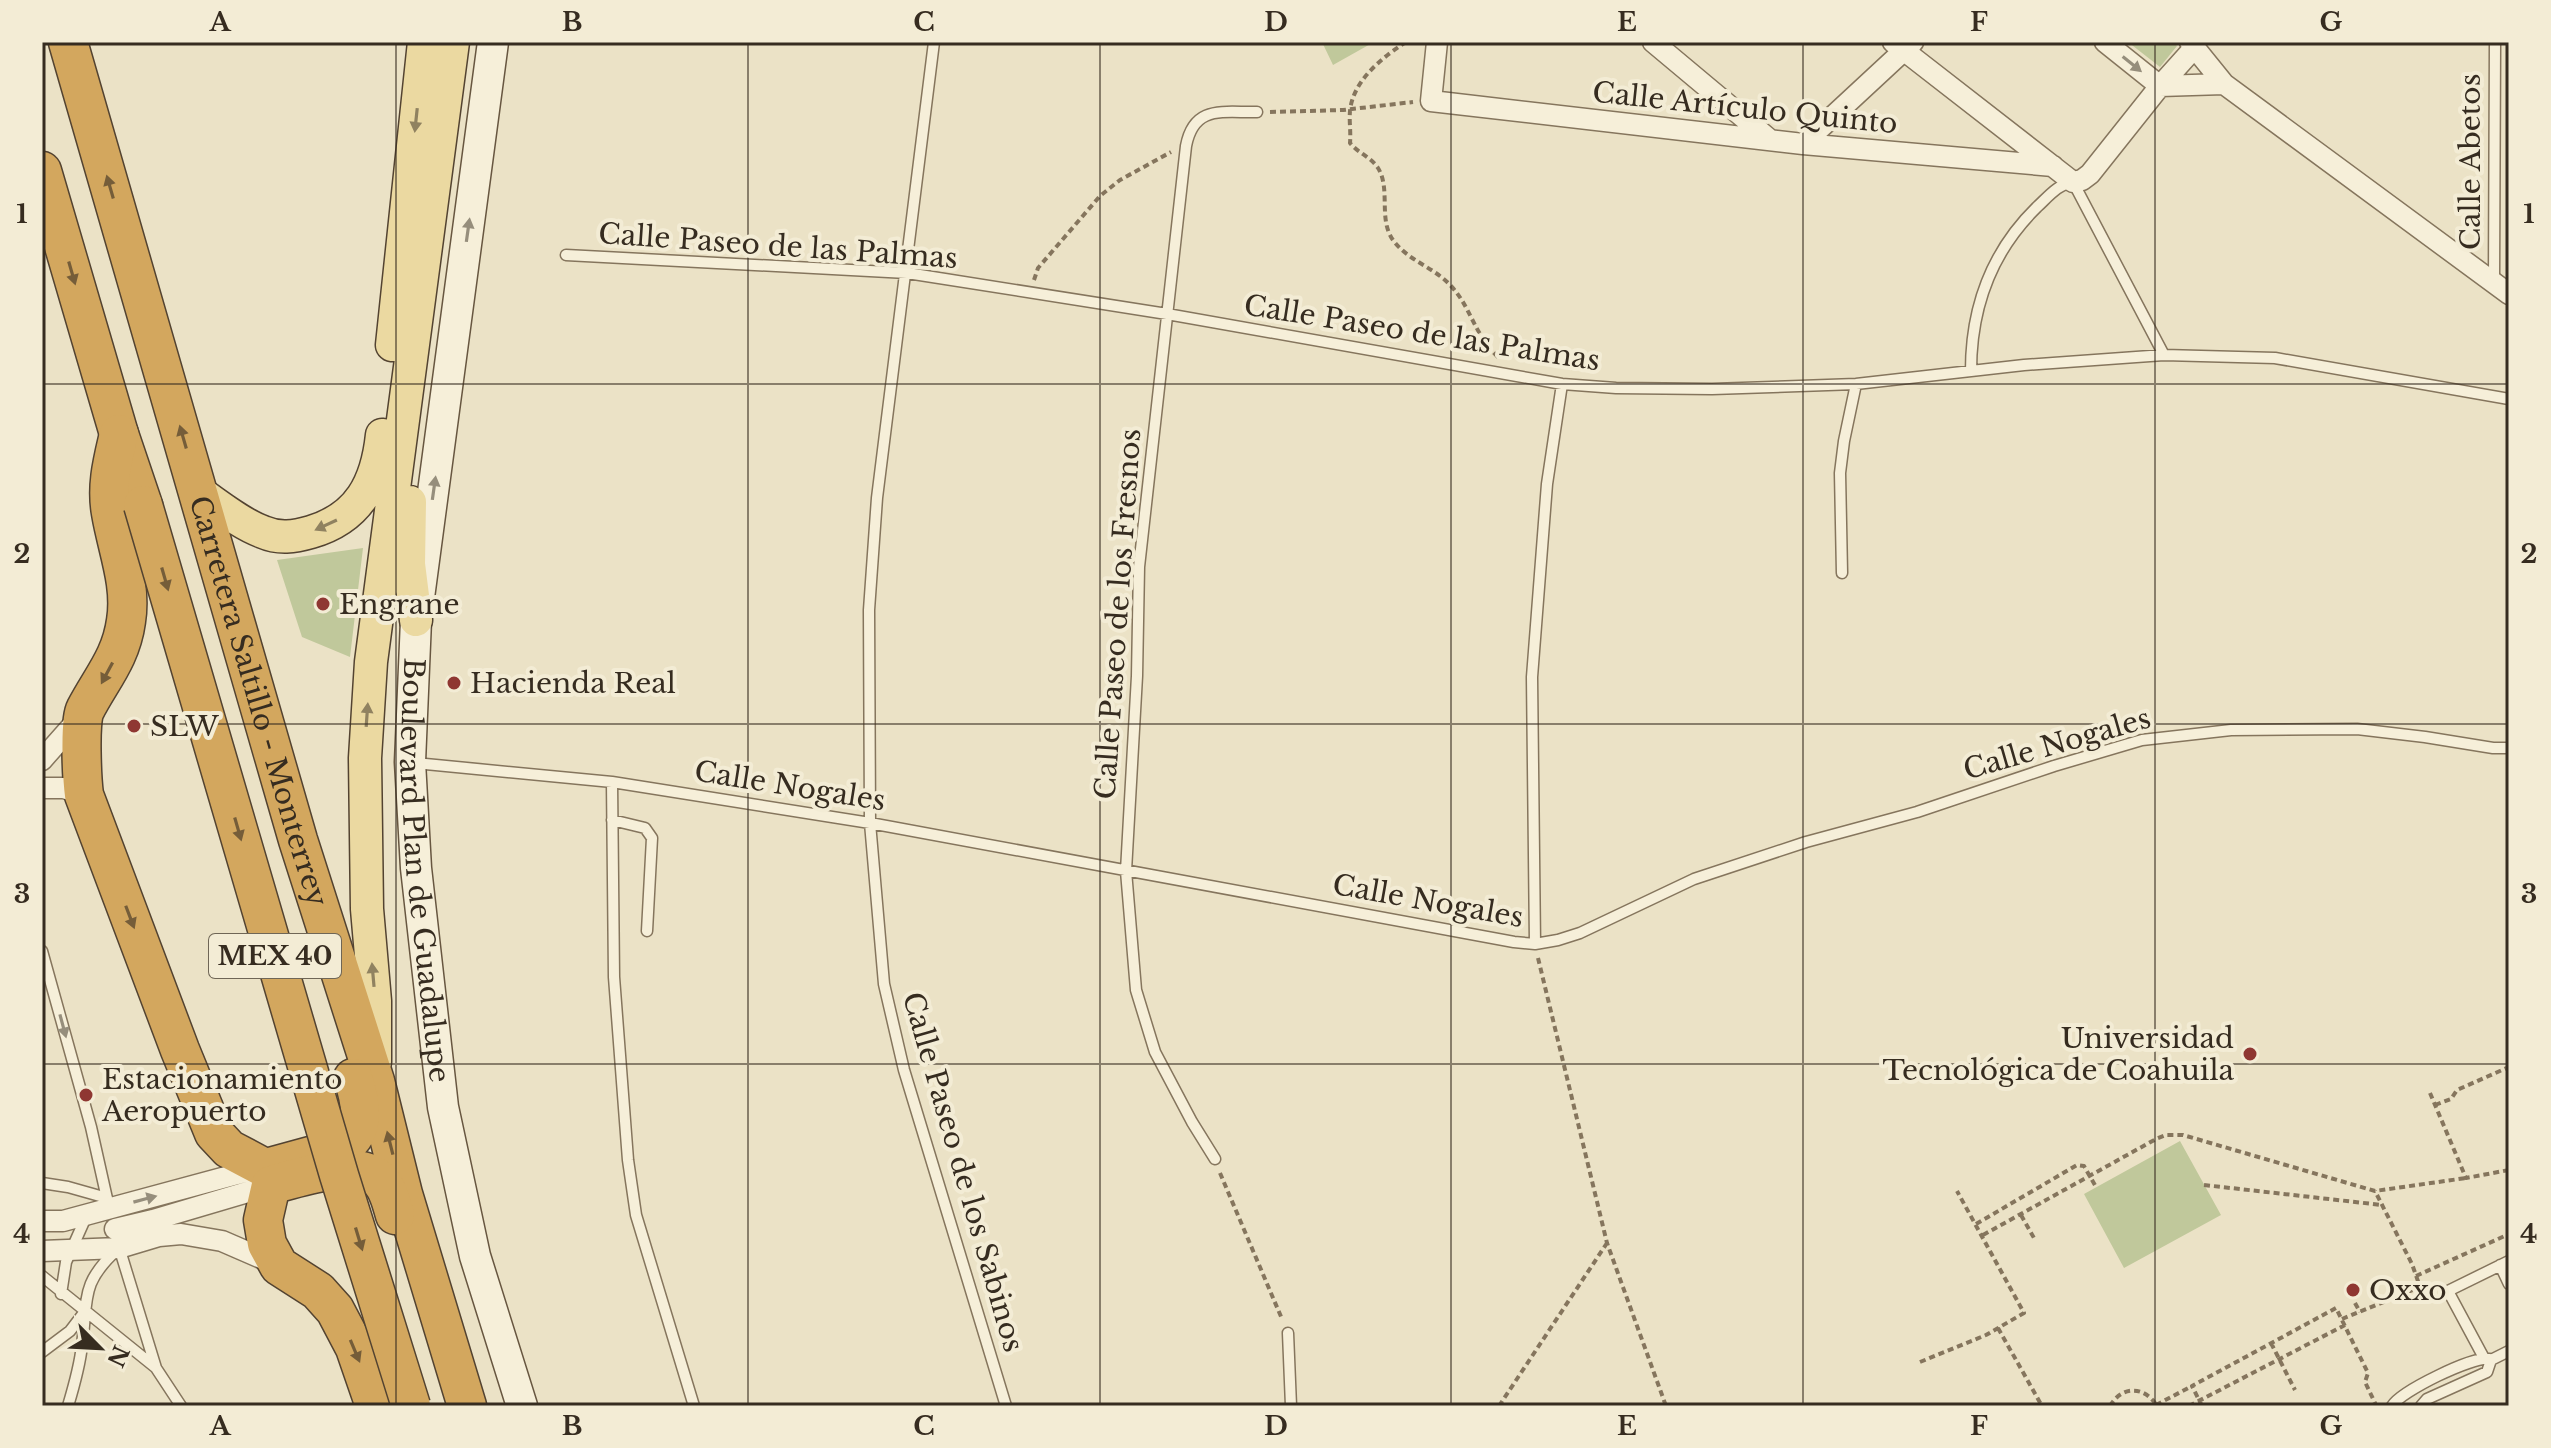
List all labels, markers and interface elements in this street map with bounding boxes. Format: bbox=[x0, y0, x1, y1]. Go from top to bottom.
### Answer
text: A bbox=[208, 6, 231, 38]
text: B bbox=[562, 6, 582, 38]
text: C bbox=[913, 6, 935, 38]
text: D bbox=[1264, 6, 1288, 38]
text: E bbox=[1617, 6, 1637, 38]
text: F bbox=[1970, 6, 1988, 38]
text: G bbox=[2320, 6, 2343, 38]
one-way arrow bbox=[2122, 55, 2142, 72]
street label: Calle Abetos bbox=[2453, 74, 2488, 250]
street label: Calle Artículo Quinto bbox=[1591, 75, 1899, 141]
one-way arrow bbox=[409, 107, 422, 132]
one-way arrow bbox=[103, 175, 116, 199]
text: 1 bbox=[16, 198, 28, 230]
text: 1 bbox=[2523, 198, 2535, 230]
street label: Calle Paseo de las Palmas bbox=[597, 216, 959, 276]
one-way arrow bbox=[462, 217, 475, 242]
one-way arrow bbox=[66, 261, 79, 285]
street label: Calle Paseo de las Palmas bbox=[1242, 288, 1602, 378]
one-way arrow bbox=[176, 424, 189, 448]
street label: Calle Paseo de los Fresnos bbox=[1088, 427, 1148, 801]
one-way arrow bbox=[428, 475, 441, 500]
street label: Carretera Saltillo - Monterrey bbox=[182, 492, 336, 911]
one-way arrow bbox=[315, 518, 338, 532]
text: 2 bbox=[14, 538, 30, 570]
text: 2 bbox=[2521, 538, 2537, 570]
one-way arrow bbox=[159, 568, 172, 592]
place label: Engrane bbox=[339, 587, 460, 622]
marker: Engrane bbox=[314, 595, 332, 613]
street label: Boulevard Plan de Guadalupe bbox=[392, 657, 458, 1084]
one-way arrow bbox=[101, 661, 114, 684]
place label: Hacienda Real bbox=[470, 666, 676, 701]
marker: Hacienda Real bbox=[445, 674, 463, 692]
street label: Calle Nogales bbox=[1959, 701, 2155, 787]
one-way arrow bbox=[361, 702, 374, 727]
place label: SLW bbox=[150, 709, 220, 744]
marker: SLW bbox=[125, 717, 143, 735]
street label: Calle Nogales bbox=[692, 754, 888, 818]
one-way arrow bbox=[232, 817, 245, 841]
street label: Calle Nogales bbox=[1330, 867, 1526, 935]
text: 3 bbox=[14, 878, 30, 910]
text: 3 bbox=[2521, 878, 2537, 910]
one-way arrow bbox=[124, 905, 137, 929]
road number: MEX 40 bbox=[209, 934, 341, 978]
one-way arrow bbox=[366, 962, 379, 987]
street label: Calle Paseo de los Sabinos bbox=[895, 988, 1031, 1356]
one-way arrow bbox=[57, 1013, 69, 1038]
place label: Universidad Tecnológica de Coahuila bbox=[1882, 1021, 2234, 1088]
marker: Universidad Tecnológica de Coahuila bbox=[2241, 1045, 2259, 1063]
place label: Estacionamiento Aeropuerto bbox=[101, 1062, 343, 1129]
marker: Estacionamiento Aeropuerto bbox=[77, 1086, 95, 1104]
one-way arrow bbox=[384, 1130, 396, 1155]
one-way arrow bbox=[133, 1192, 158, 1204]
text: 4 bbox=[13, 1218, 31, 1250]
text: 4 bbox=[2520, 1218, 2538, 1250]
one-way arrow bbox=[353, 1228, 366, 1252]
place label: Oxxo bbox=[2369, 1273, 2447, 1308]
marker: Oxxo bbox=[2344, 1281, 2362, 1299]
north arrow bbox=[60, 1308, 140, 1388]
one-way arrow bbox=[349, 1339, 362, 1362]
text: N bbox=[101, 1341, 134, 1371]
text: A bbox=[208, 1410, 231, 1442]
text: B bbox=[562, 1410, 582, 1442]
text: C bbox=[913, 1410, 935, 1442]
text: D bbox=[1264, 1410, 1288, 1442]
text: E bbox=[1617, 1410, 1637, 1442]
text: F bbox=[1970, 1410, 1988, 1442]
text: G bbox=[2320, 1410, 2343, 1442]

